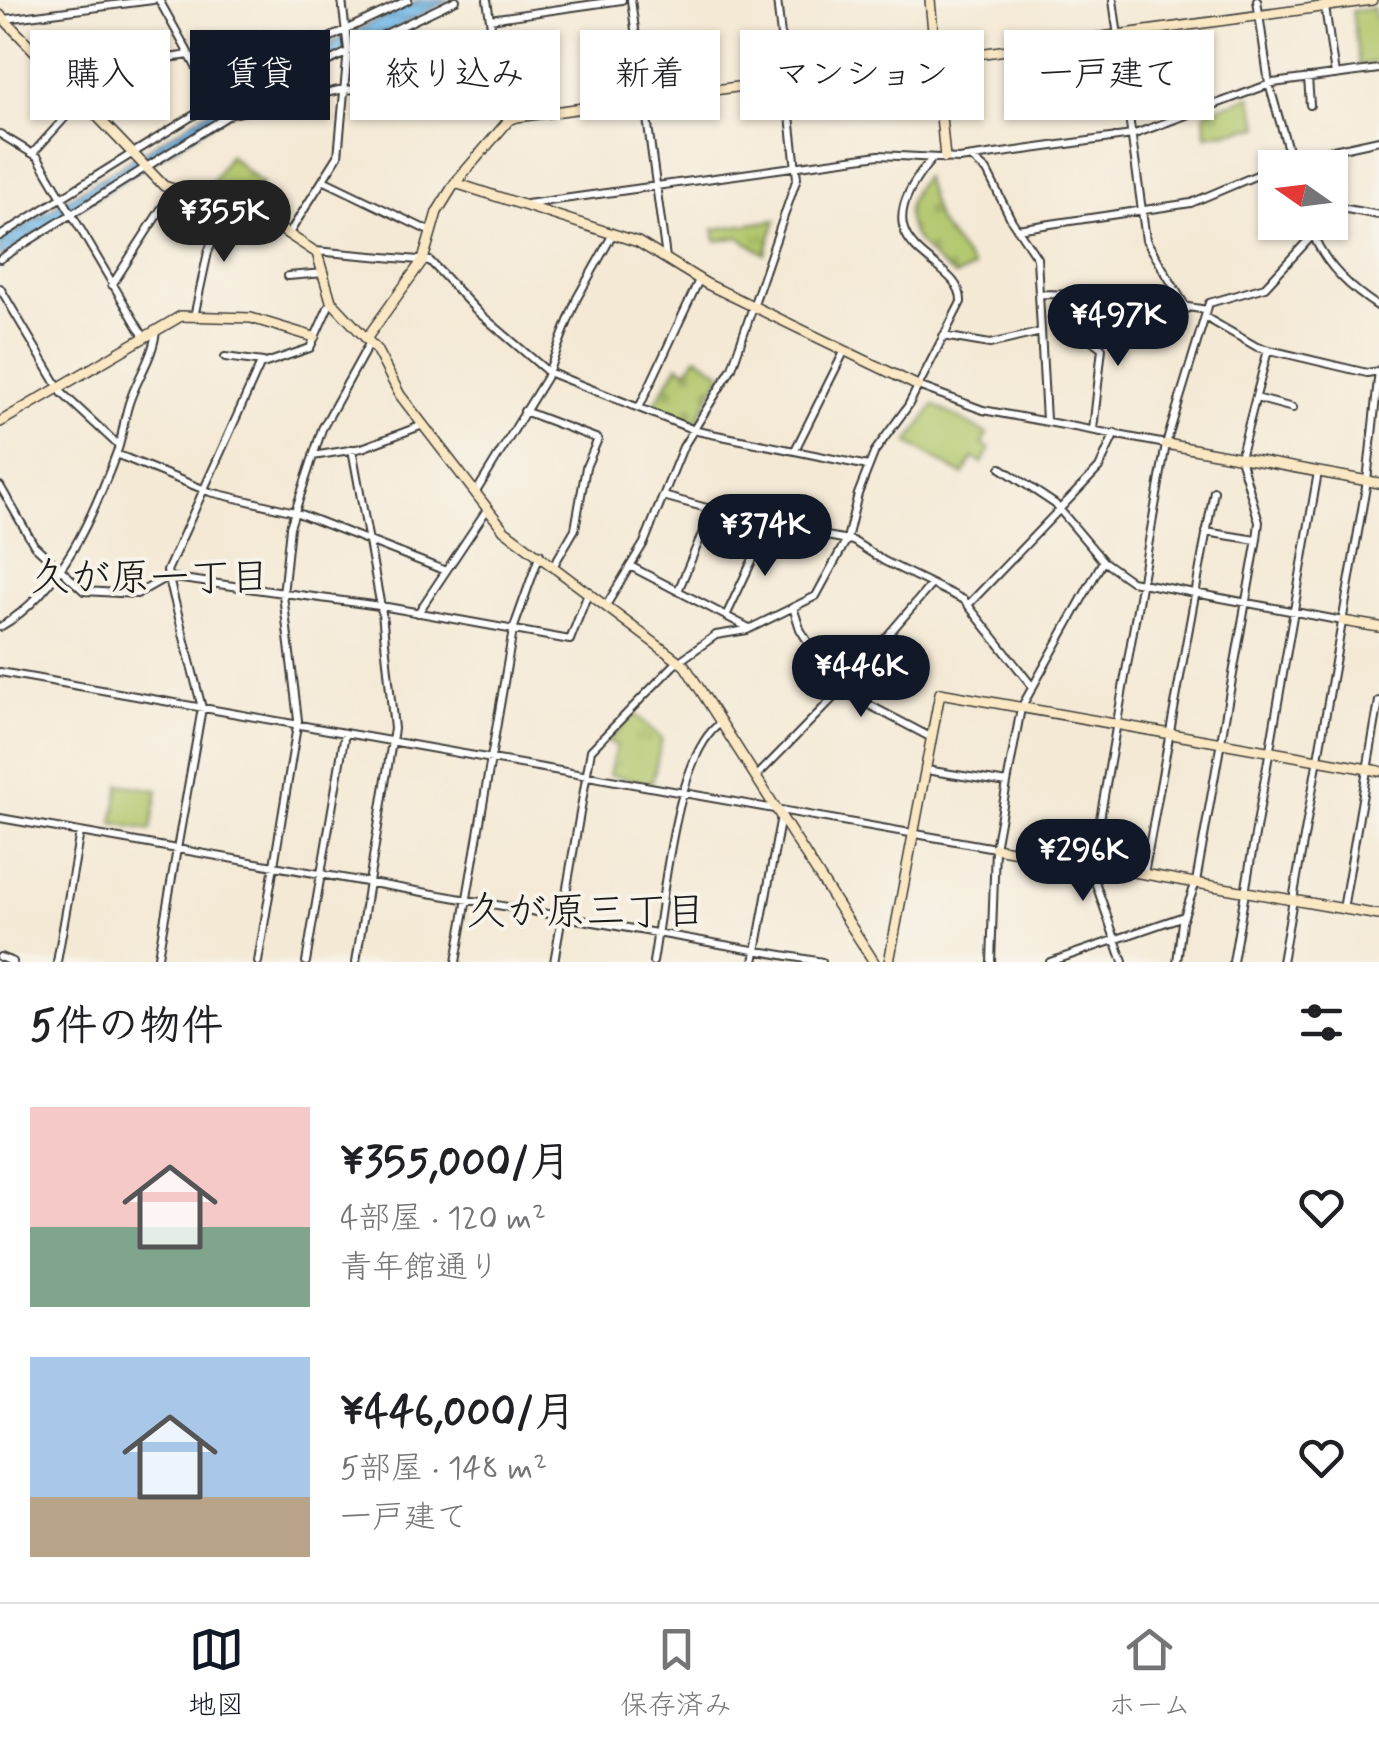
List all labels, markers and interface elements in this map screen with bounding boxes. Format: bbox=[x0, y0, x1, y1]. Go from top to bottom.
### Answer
chip: 購入 bbox=[30, 30, 170, 120]
chip: 賃貸 bbox=[190, 30, 330, 120]
chip: 絞り込み bbox=[350, 30, 560, 120]
chip: 新着 bbox=[580, 30, 720, 120]
chip: マンション bbox=[740, 30, 984, 120]
chip: 一戸建て bbox=[1004, 30, 1214, 120]
north arrow bbox=[1258, 150, 1348, 240]
map controls bbox=[1258, 150, 1348, 240]
pin: ¥355K bbox=[154, 180, 294, 265]
text: ¥355K bbox=[179, 191, 269, 233]
pin: ¥497K bbox=[1048, 284, 1188, 369]
text: ¥497K bbox=[1070, 295, 1166, 337]
pin: ¥374K bbox=[695, 494, 835, 579]
text: ¥374K bbox=[720, 505, 810, 547]
district label: 久が原一丁目 bbox=[30, 553, 270, 605]
pin: ¥446K bbox=[791, 635, 931, 720]
text: ¥446K bbox=[814, 646, 908, 688]
pin: ¥296K bbox=[1013, 819, 1153, 904]
text: ¥296K bbox=[1038, 830, 1128, 872]
district label: 久が原三丁目 bbox=[466, 887, 706, 939]
icon: filters bbox=[1294, 995, 1349, 1050]
text: 5件の物件 bbox=[30, 1000, 223, 1055]
text: ¥355,000/月 bbox=[340, 1136, 571, 1191]
icon: home bbox=[110, 1147, 230, 1267]
icon: heart bbox=[1294, 1180, 1349, 1235]
text: 4部屋 · 120 m² bbox=[340, 1198, 546, 1240]
text: 青年館通り bbox=[340, 1247, 500, 1289]
text: ¥446,000/月 bbox=[340, 1386, 576, 1441]
icon: home bbox=[110, 1397, 230, 1517]
icon: heart bbox=[1294, 1430, 1349, 1485]
text: 5部屋 · 148 m² bbox=[340, 1448, 547, 1490]
text: 一戸建て bbox=[340, 1497, 468, 1539]
tab: 地図 bbox=[188, 1622, 244, 1725]
tab: 保存済み bbox=[620, 1622, 732, 1725]
tab: ホーム bbox=[1108, 1622, 1191, 1725]

